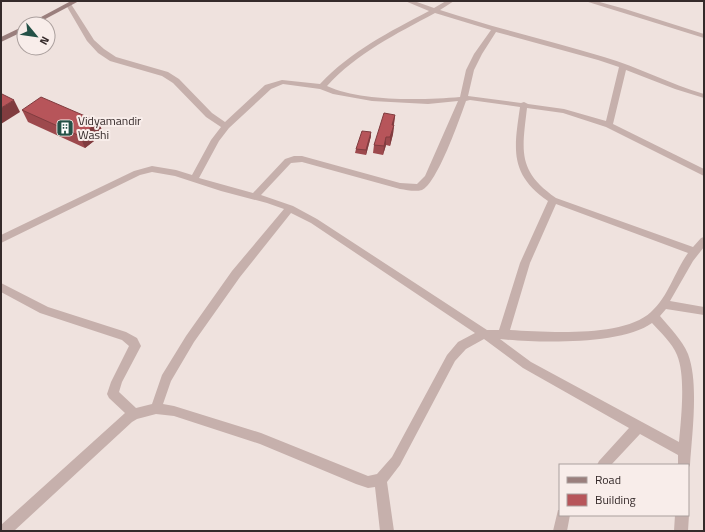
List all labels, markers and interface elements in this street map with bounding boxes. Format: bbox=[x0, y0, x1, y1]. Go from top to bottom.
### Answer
north arrow bbox=[16, 16, 56, 56]
text: N bbox=[36, 34, 54, 48]
place label: Vidyamandir Washi bbox=[78, 111, 141, 144]
building icon: Vidyamandir Washi bbox=[55, 118, 75, 138]
legend bbox=[559, 464, 689, 516]
text: Road bbox=[595, 470, 621, 489]
text: Building bbox=[595, 490, 636, 509]

